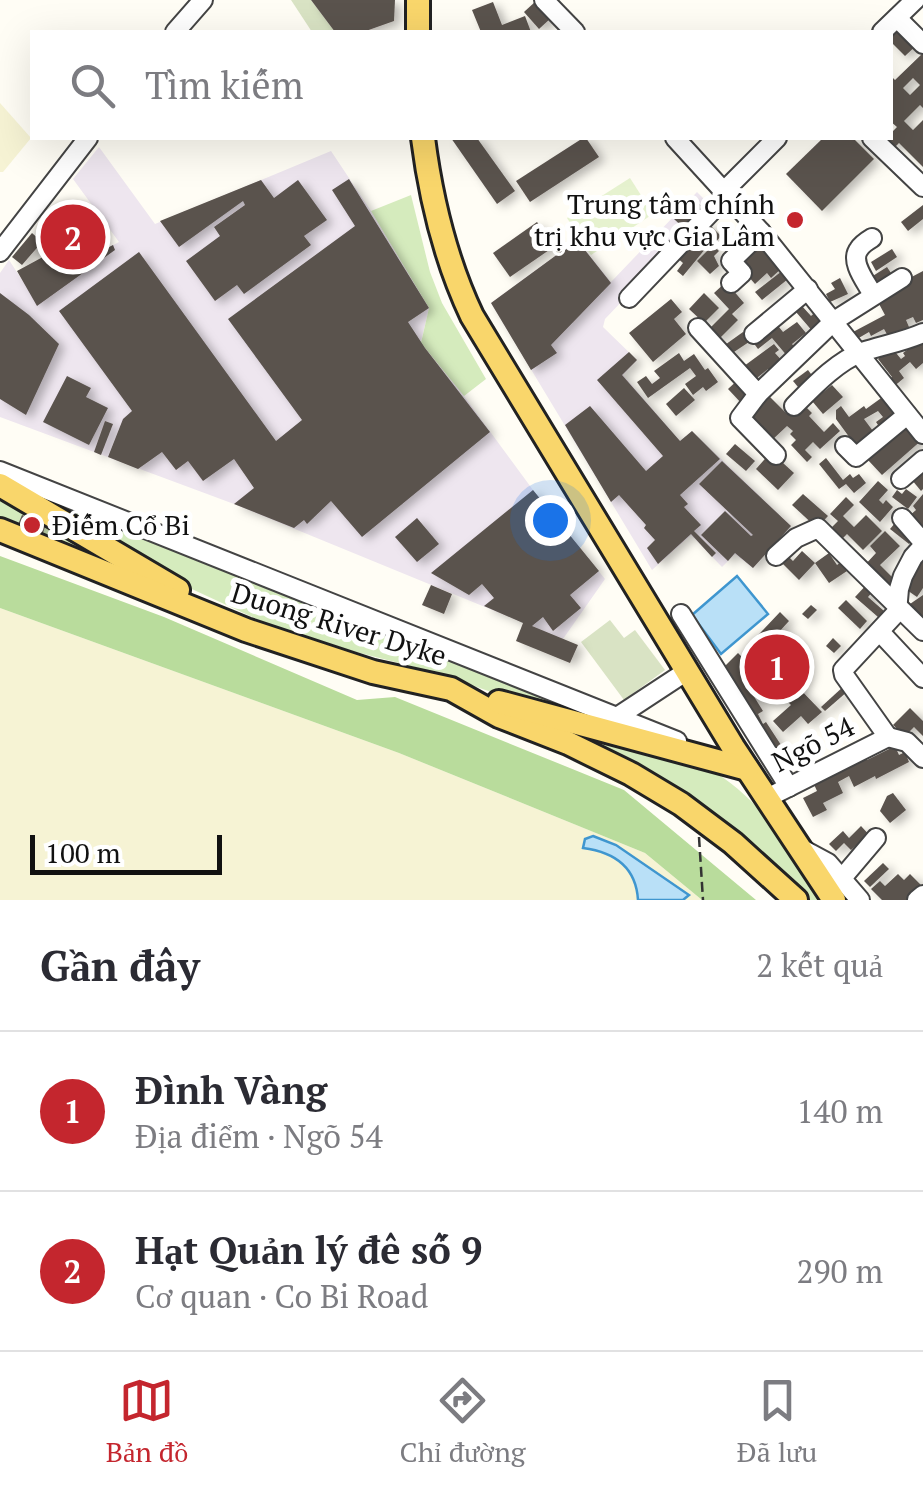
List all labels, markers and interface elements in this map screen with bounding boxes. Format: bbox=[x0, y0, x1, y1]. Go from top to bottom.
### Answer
search box bbox=[30, 30, 893, 140]
icon: search bbox=[65, 58, 120, 113]
text: Tìm kiếm bbox=[145, 60, 303, 110]
place label: Trung tâm chính trị khu vực Gia Lâm bbox=[534, 185, 775, 254]
pin: 2 bbox=[40, 200, 106, 274]
marker: Trung tâm chính trị khu vực Gia Lâm bbox=[784, 209, 806, 231]
your location bbox=[525, 495, 576, 546]
place label: Điếm Cổ Bi bbox=[52, 506, 190, 543]
marker: Điếm Cổ Bi bbox=[21, 514, 43, 536]
street label: Duong River Dyke bbox=[227, 573, 451, 674]
pin: 1 bbox=[744, 630, 810, 704]
street label: Ngõ 54 bbox=[765, 707, 860, 780]
scale bar bbox=[30, 830, 222, 874]
text: 100 m bbox=[45, 834, 121, 871]
text: Gần đây bbox=[40, 937, 200, 993]
text: 2 kết quả bbox=[756, 944, 883, 986]
text: Đình Vàng bbox=[135, 1065, 327, 1115]
text: 1 bbox=[63, 1090, 82, 1132]
text: 140 m bbox=[796, 1090, 883, 1132]
text: Địa điểm · Ngõ 54 bbox=[135, 1115, 383, 1157]
text: Hạt Quản lý đê số 9 bbox=[135, 1225, 483, 1275]
text: 2 bbox=[63, 1250, 82, 1292]
text: 290 m bbox=[796, 1250, 883, 1292]
text: Cơ quan · Co Bi Road bbox=[135, 1275, 428, 1317]
tab: Bản đồ bbox=[106, 1373, 188, 1470]
tab: Chỉ đường bbox=[400, 1373, 526, 1470]
tab: Đã lưu bbox=[737, 1373, 817, 1470]

